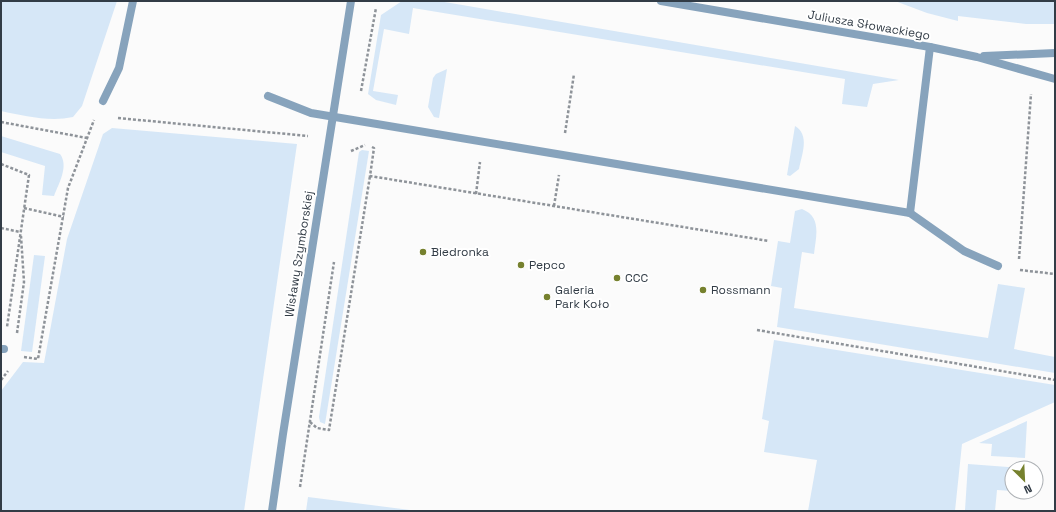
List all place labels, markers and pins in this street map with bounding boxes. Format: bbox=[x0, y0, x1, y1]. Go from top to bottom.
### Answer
place label: Biedronka bbox=[431, 244, 489, 260]
marker: Biedronka bbox=[418, 247, 428, 257]
place label: Pepco bbox=[529, 257, 565, 273]
marker: Pepco bbox=[516, 260, 526, 270]
place label: CCC bbox=[625, 270, 648, 286]
marker: CCC bbox=[612, 273, 622, 283]
place label: Galeria Park Koło bbox=[555, 282, 609, 312]
place label: Rossmann bbox=[711, 282, 771, 298]
marker: Rossmann bbox=[698, 285, 708, 295]
marker: Galeria Park Koło bbox=[542, 292, 552, 302]

